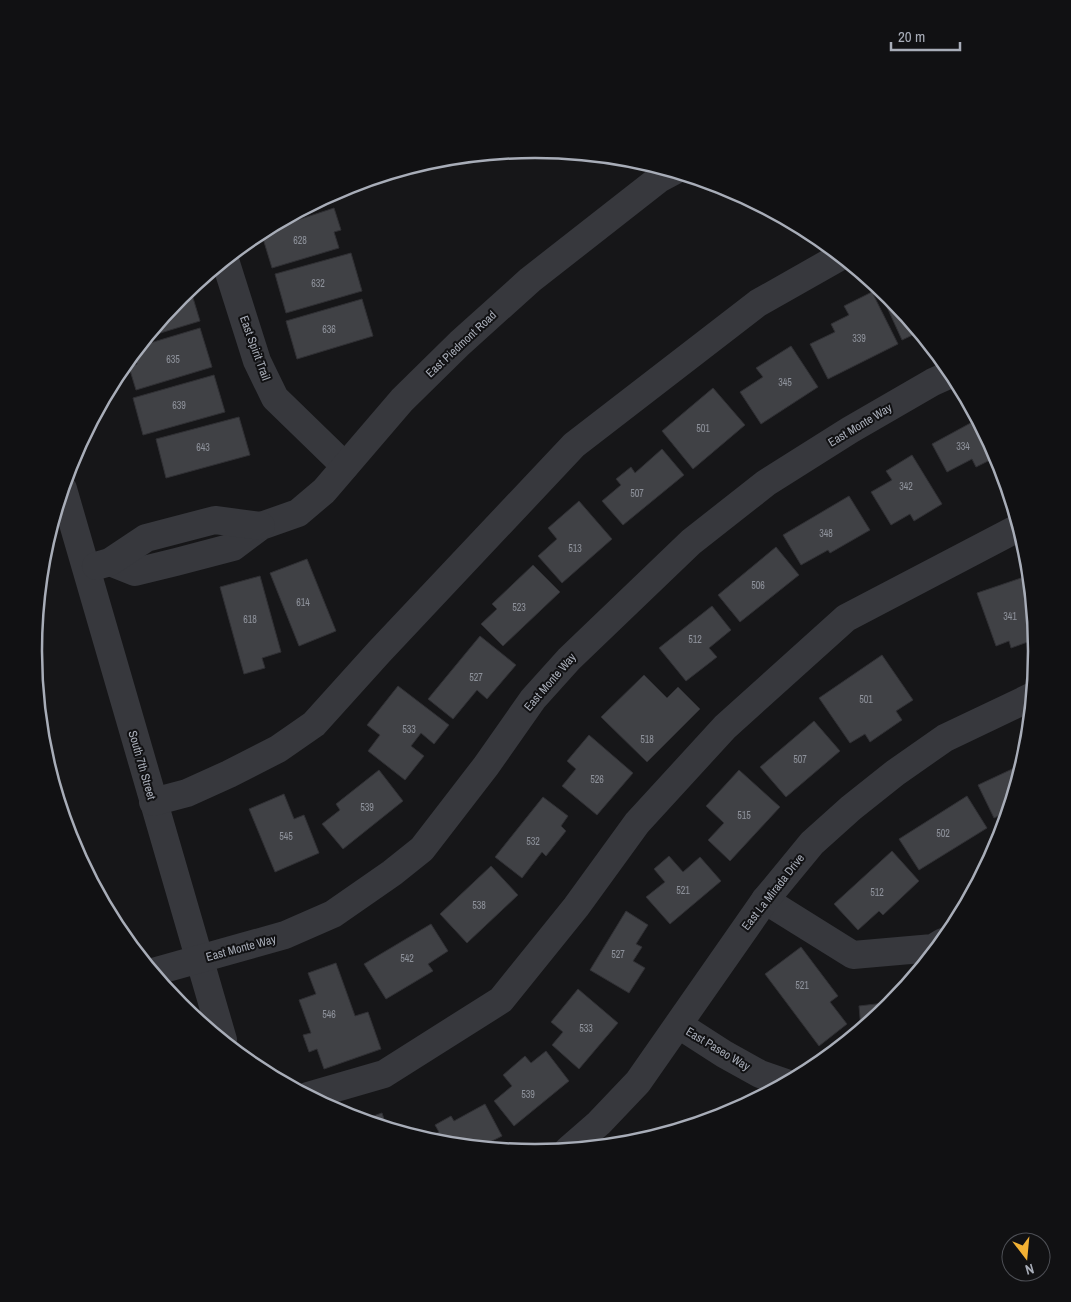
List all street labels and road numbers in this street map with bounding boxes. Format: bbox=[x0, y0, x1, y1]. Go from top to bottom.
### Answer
street label: East Piedmont Road bbox=[422, 307, 500, 381]
street label: East Spirit Trail bbox=[236, 313, 274, 383]
street label: East Monte Way bbox=[825, 400, 895, 450]
street label: East Monte Way bbox=[520, 650, 580, 714]
street label: South 7th Street bbox=[125, 729, 160, 802]
street label: East La Mirada Drive bbox=[738, 850, 808, 934]
street label: East Monte Way bbox=[204, 931, 278, 965]
street label: East Paseo Way bbox=[683, 1024, 753, 1075]

